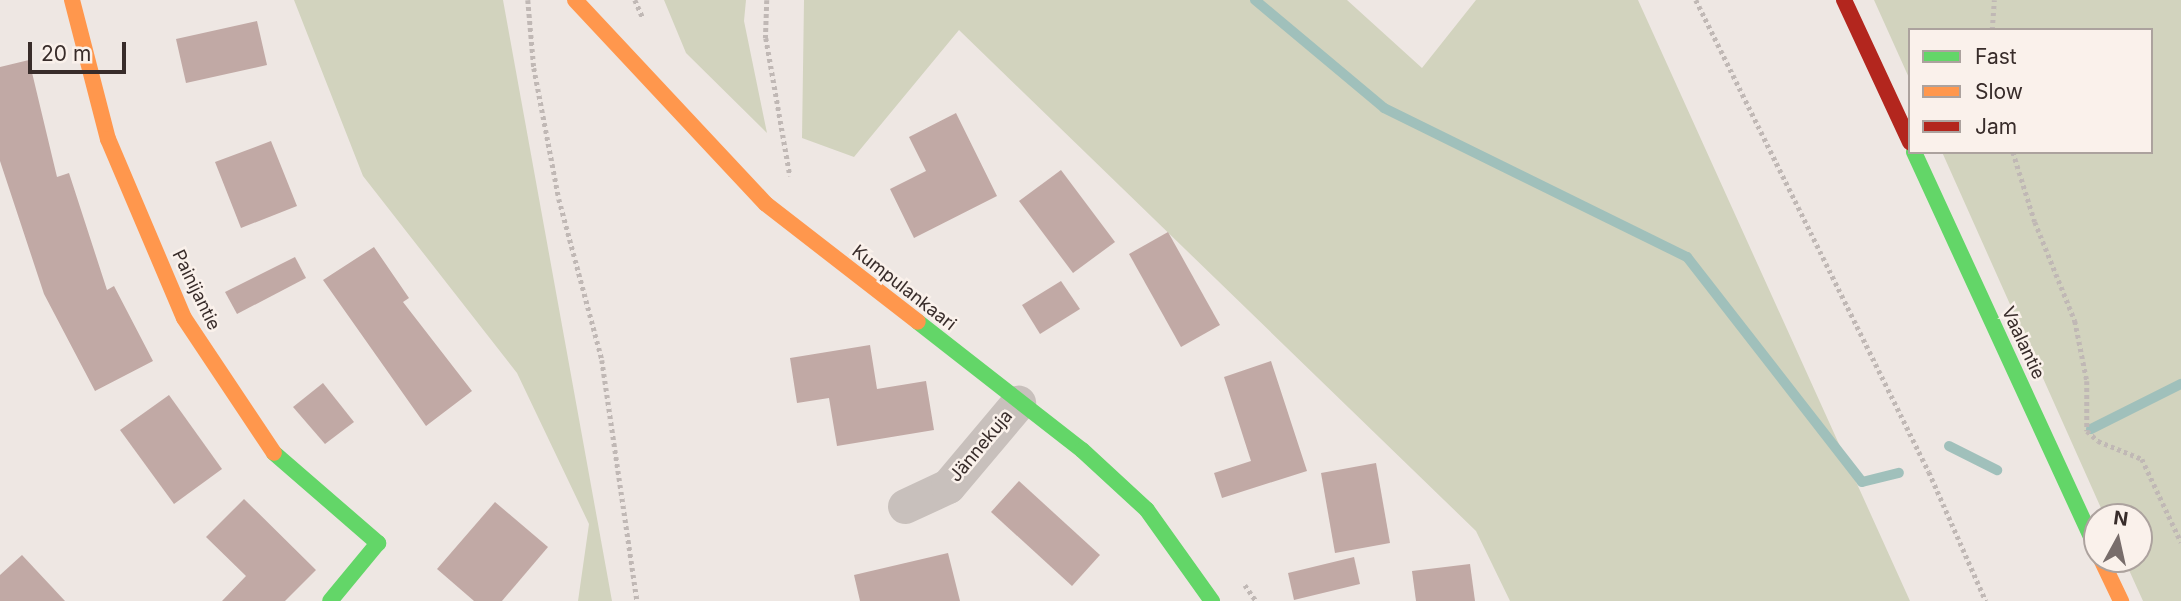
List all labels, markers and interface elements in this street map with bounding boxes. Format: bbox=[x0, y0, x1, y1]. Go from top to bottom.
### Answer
scale bar bbox=[32, 28, 130, 72]
legend bbox=[1908, 28, 2153, 154]
text: 20 m bbox=[41, 41, 91, 66]
text: Fast bbox=[1975, 44, 2017, 69]
text: Slow bbox=[1975, 79, 2023, 104]
text: Jam bbox=[1975, 114, 2017, 139]
street label: Kumpulankaari bbox=[848, 241, 960, 335]
street label: Painijantie bbox=[167, 246, 225, 334]
street label: Vaalantie bbox=[1997, 303, 2049, 383]
street label: Jännekuja bbox=[945, 406, 1017, 486]
north arrow bbox=[2083, 503, 2153, 573]
text: N bbox=[2112, 506, 2129, 531]

